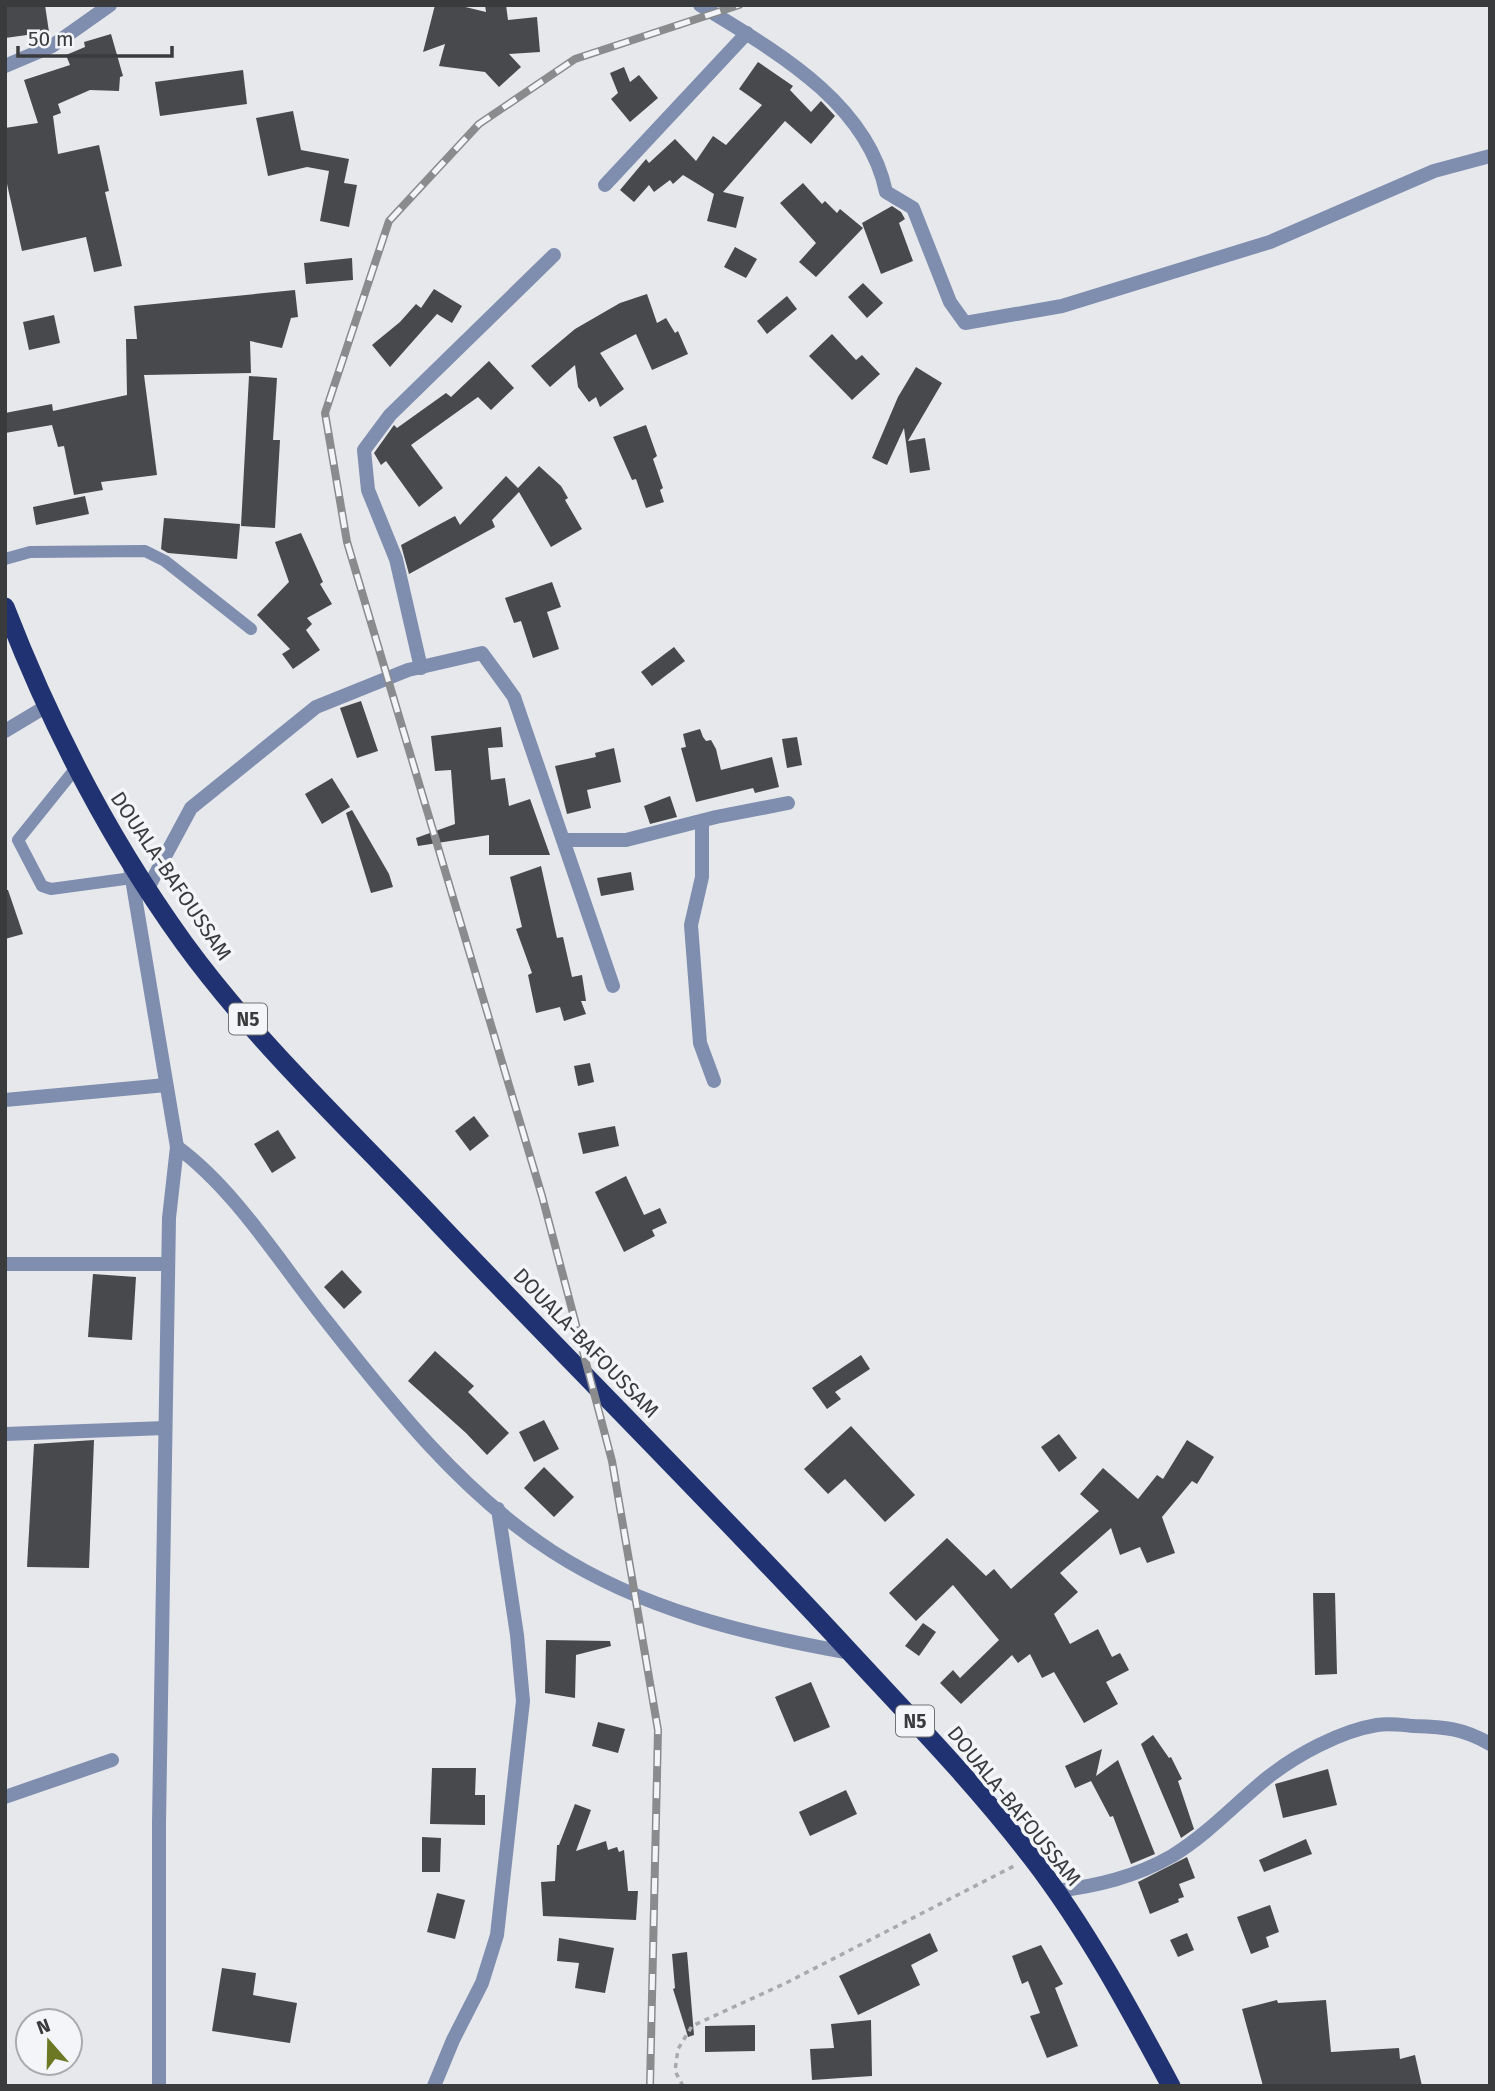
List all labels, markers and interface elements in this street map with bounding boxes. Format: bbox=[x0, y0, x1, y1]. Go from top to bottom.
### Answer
scale bar bbox=[18, 14, 172, 58]
text: 50 m bbox=[28, 26, 74, 52]
street label: DOUALA-BAFOUSSAM bbox=[105, 787, 237, 965]
road number: N5 bbox=[229, 1004, 267, 1035]
street label: DOUALA-BAFOUSSAM bbox=[508, 1263, 664, 1423]
road number: N5 bbox=[896, 1706, 934, 1736]
street label: DOUALA-BAFOUSSAM bbox=[941, 1721, 1087, 1891]
north arrow bbox=[14, 2007, 84, 2077]
text: N bbox=[33, 2014, 53, 2039]

